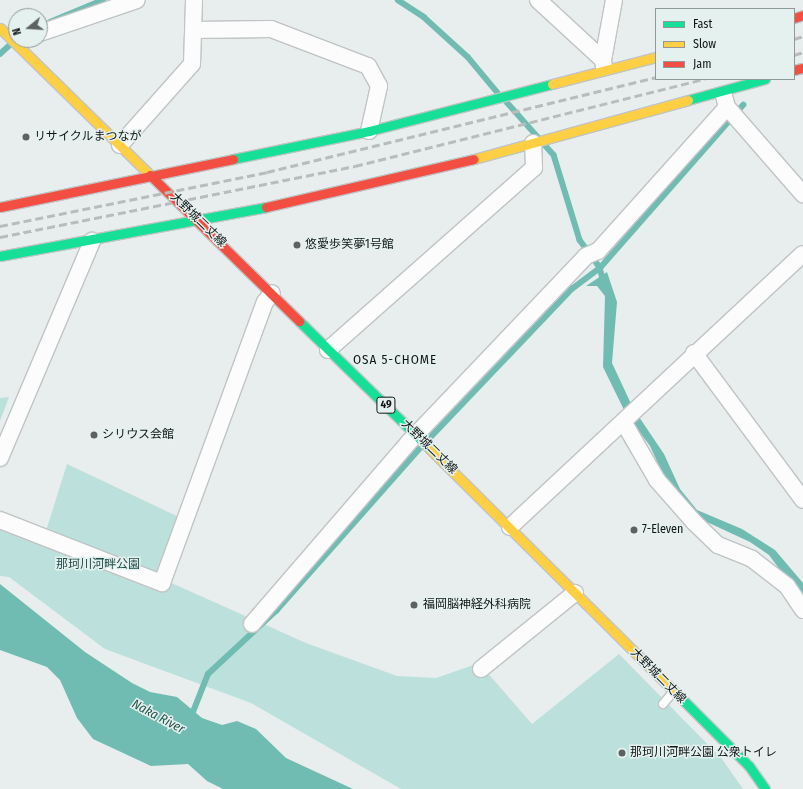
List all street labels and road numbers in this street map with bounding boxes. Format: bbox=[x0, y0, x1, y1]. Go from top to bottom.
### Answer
street label: 大野城二丈線 bbox=[167, 190, 229, 250]
road number: 49 bbox=[376, 396, 396, 414]
street label: 大野城二丈線 bbox=[398, 417, 460, 477]
street label: 大野城二丈線 bbox=[627, 645, 689, 707]

